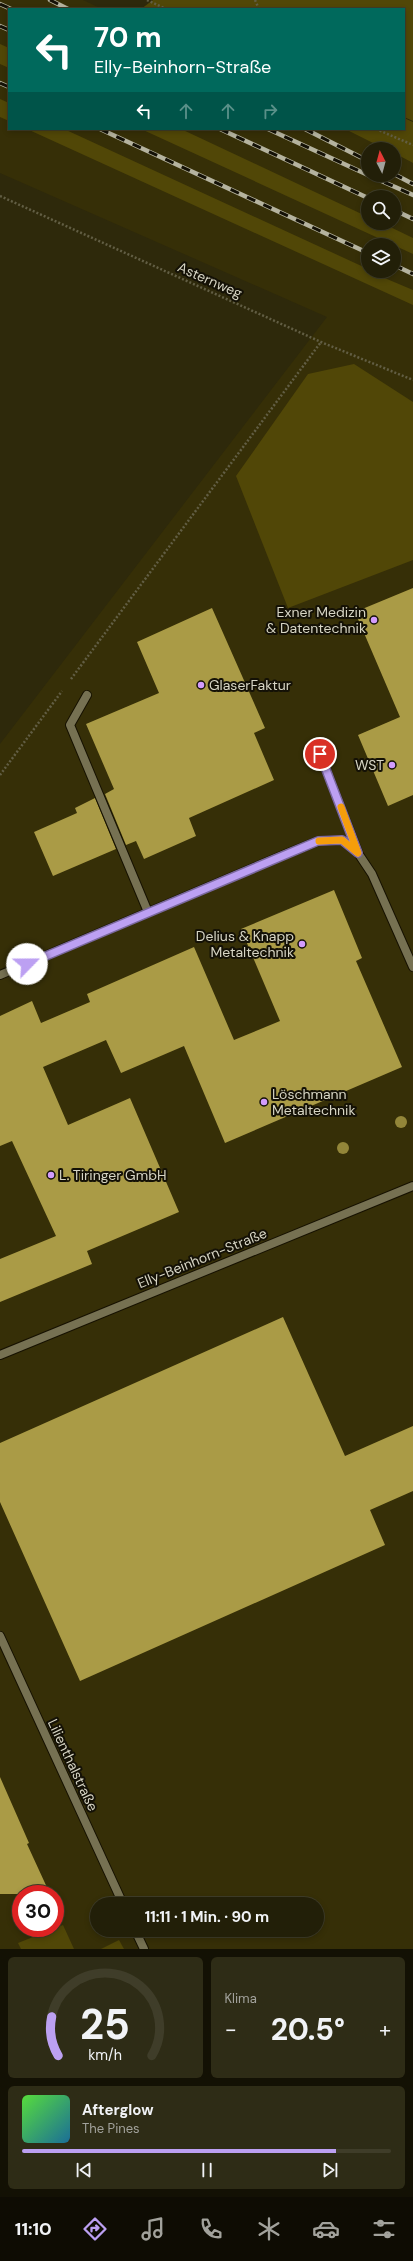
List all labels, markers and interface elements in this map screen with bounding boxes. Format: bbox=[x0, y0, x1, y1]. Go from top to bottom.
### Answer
text: 70 m bbox=[94, 19, 162, 56]
icon: left bbox=[28, 24, 80, 76]
text: Elly-Beinhorn-Straße bbox=[94, 55, 271, 79]
icon: left bbox=[133, 100, 155, 122]
icon: ahead bbox=[175, 100, 197, 122]
icon: ahead bbox=[217, 100, 239, 122]
icon: right bbox=[259, 100, 281, 122]
north arrow bbox=[361, 142, 401, 182]
map controls bbox=[361, 142, 401, 278]
button: search bbox=[361, 190, 401, 230]
button: layers bbox=[361, 238, 401, 278]
street label: Asternweg bbox=[175, 258, 245, 302]
place label: Exner Medizin & Datentechnik bbox=[266, 603, 366, 637]
marker: Exner Medizin & Datentechnik bbox=[369, 615, 379, 625]
place label: GlaserFaktur bbox=[209, 676, 291, 694]
marker: GlaserFaktur bbox=[196, 680, 206, 690]
pin bbox=[303, 737, 337, 771]
icon: arrive bbox=[309, 743, 331, 765]
place label: WST bbox=[355, 756, 384, 774]
marker: WST bbox=[387, 760, 397, 770]
place label: Delius & Knapp Metaltechnik bbox=[196, 927, 294, 961]
marker: Delius & Knapp Metaltechnik bbox=[297, 939, 307, 949]
position arrow bbox=[6, 943, 48, 985]
place label: Löschmann Metaltechnik bbox=[272, 1085, 355, 1119]
marker: Löschmann Metaltechnik bbox=[259, 1097, 269, 1107]
place label: L. Tiringer GmbH bbox=[59, 1166, 166, 1184]
marker: L. Tiringer GmbH bbox=[46, 1170, 56, 1180]
street label: Elly-Beinhorn-Straße bbox=[135, 1224, 269, 1292]
street label: Lilienthalstraße bbox=[44, 1716, 102, 1814]
speed limit sign: 30 bbox=[12, 1885, 64, 1937]
text: 11:11 · 1 Min. · 90 m bbox=[145, 1907, 269, 1927]
text: Klima bbox=[225, 1990, 257, 2007]
text: 25 bbox=[80, 1997, 130, 2051]
text: 20.5° bbox=[271, 2010, 345, 2049]
text: − bbox=[225, 2015, 237, 2044]
text: + bbox=[379, 2015, 391, 2044]
text: km/h bbox=[88, 2045, 122, 2063]
text: Afterglow bbox=[82, 2100, 154, 2120]
text: The Pines bbox=[82, 2120, 140, 2137]
icon: previous bbox=[73, 2159, 95, 2181]
icon: pause bbox=[196, 2159, 218, 2181]
icon: next bbox=[319, 2159, 341, 2181]
icon: directions bbox=[81, 2215, 109, 2243]
icon: music bbox=[139, 2215, 167, 2243]
icon: phone bbox=[197, 2215, 225, 2243]
icon: climate bbox=[255, 2215, 283, 2243]
icon: car bbox=[312, 2215, 340, 2243]
icon: filters bbox=[370, 2215, 398, 2243]
text: 11:10 bbox=[15, 2217, 52, 2241]

